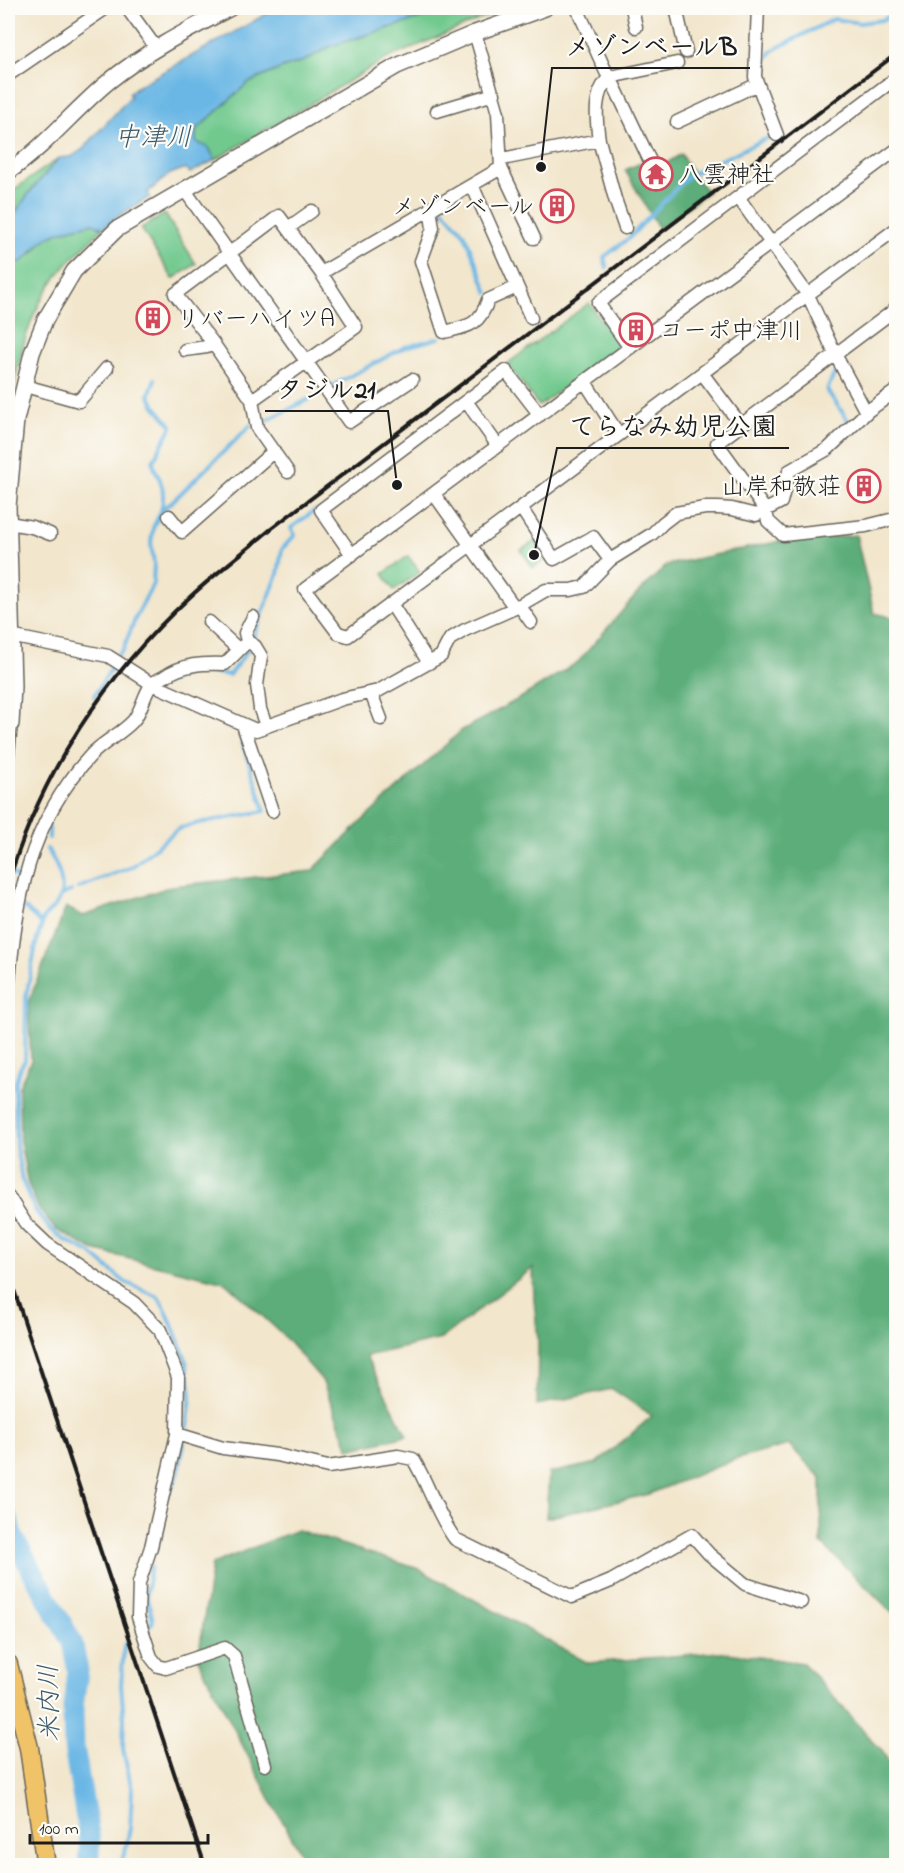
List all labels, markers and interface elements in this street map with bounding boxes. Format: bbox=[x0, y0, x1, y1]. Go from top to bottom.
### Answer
callout: メゾンベールB bbox=[552, 24, 750, 68]
text: メゾンベールB bbox=[565, 30, 738, 68]
water label: 中津川 bbox=[114, 120, 192, 158]
temple icon: 八雲神社 bbox=[638, 156, 674, 192]
place label: 八雲神社 bbox=[679, 159, 775, 194]
building icon: メゾンベール bbox=[539, 188, 575, 224]
place label: メゾンベール bbox=[391, 191, 534, 226]
building icon: リバーハイツA bbox=[135, 300, 171, 336]
place label: リバーハイツA bbox=[176, 303, 335, 338]
building icon: コーポ中津川 bbox=[618, 312, 654, 348]
place label: コーポ中津川 bbox=[659, 315, 803, 350]
callout: タジル21 bbox=[265, 367, 388, 411]
text: タジル21 bbox=[276, 373, 376, 411]
callout: てらなみ幼児公園 bbox=[557, 404, 789, 448]
text: てらなみ幼児公園 bbox=[569, 410, 777, 448]
building icon: 山岸和敬荘 bbox=[846, 468, 882, 504]
place label: 山岸和敬荘 bbox=[721, 471, 841, 506]
water label: 米内川 bbox=[31, 1664, 71, 1742]
scale bar bbox=[30, 1807, 208, 1845]
text: 100 m bbox=[39, 1817, 79, 1843]

